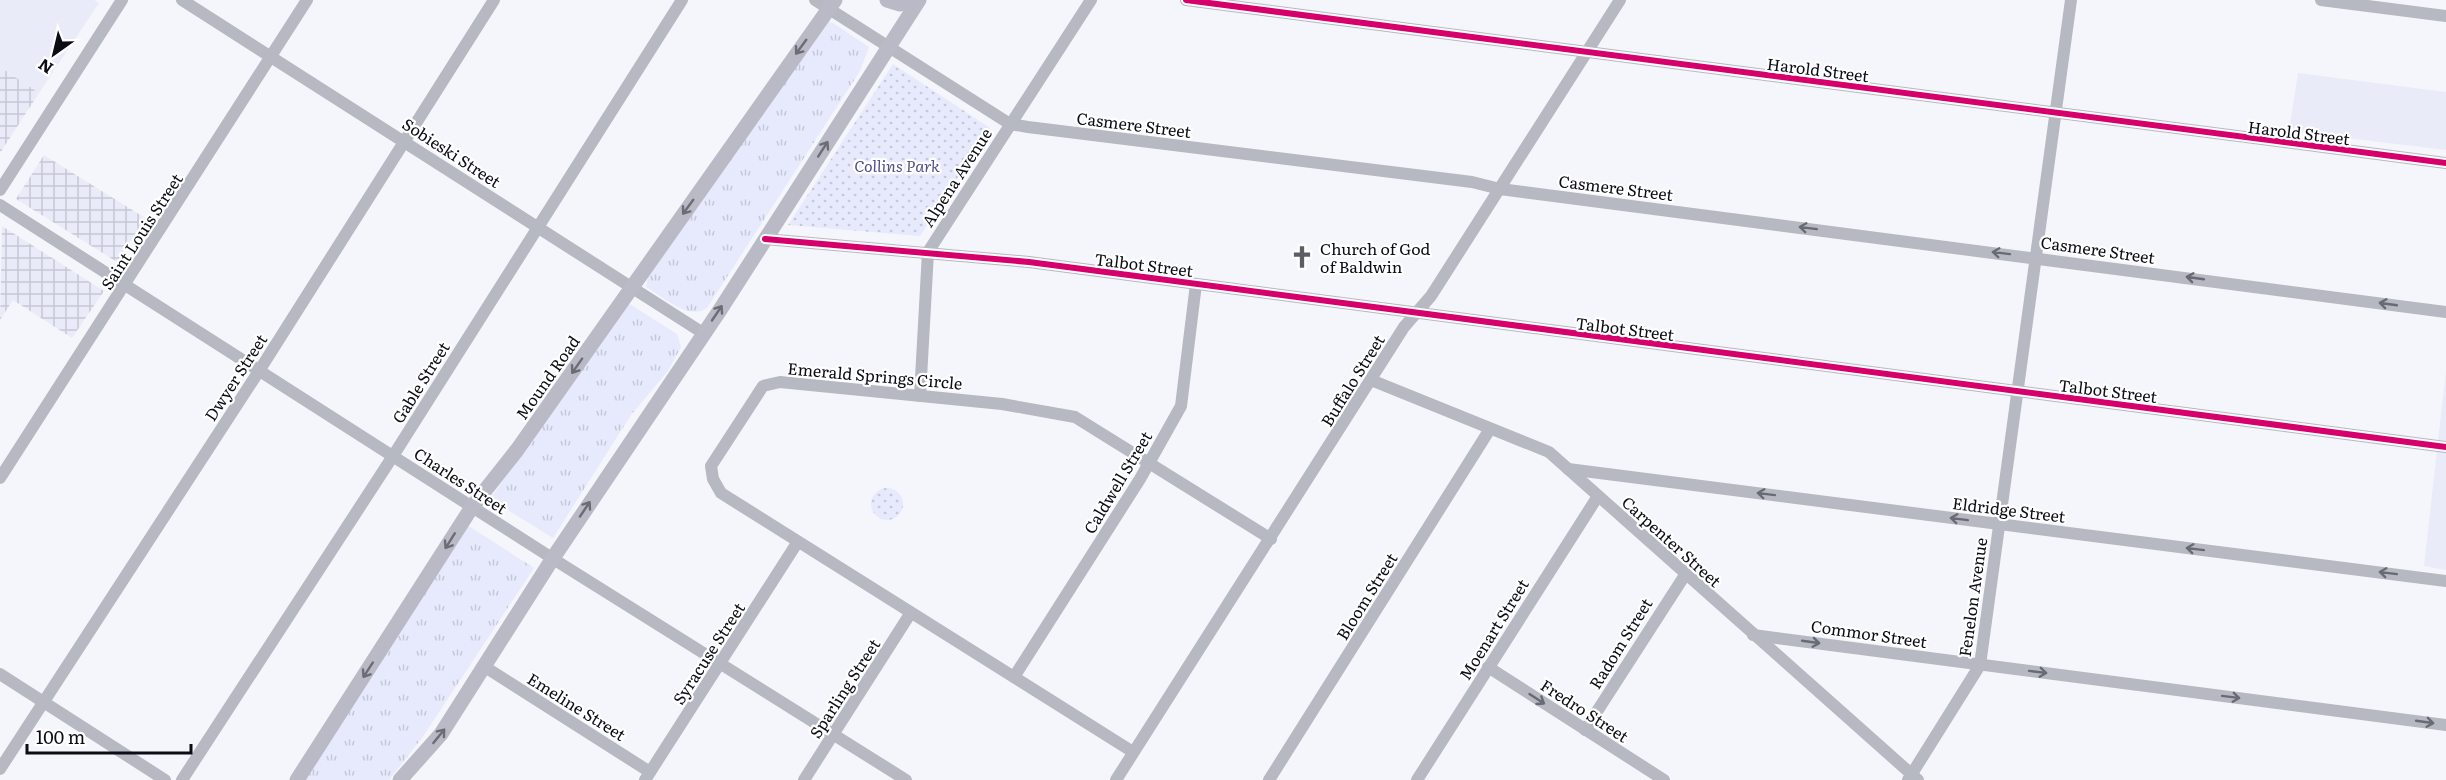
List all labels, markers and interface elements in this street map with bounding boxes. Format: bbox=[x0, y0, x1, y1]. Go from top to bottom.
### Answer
north arrow bbox=[24, 24, 84, 84]
one-way arrow bbox=[795, 39, 807, 55]
street label: Harold Street bbox=[1766, 51, 1871, 87]
text: N bbox=[33, 54, 57, 81]
street label: Casmere Street bbox=[1075, 105, 1193, 143]
street label: Sobieski Street bbox=[398, 111, 506, 193]
street label: Harold Street bbox=[2247, 114, 2352, 150]
street label: Alpena Avenue bbox=[915, 123, 997, 231]
one-way arrow bbox=[817, 141, 829, 158]
park label: Collins Park bbox=[854, 153, 940, 177]
street label: Saint Louis Street bbox=[94, 168, 188, 294]
street label: Casmere Street bbox=[1557, 168, 1675, 206]
one-way arrow bbox=[682, 198, 695, 214]
one-way arrow bbox=[1799, 223, 1818, 234]
street label: Casmere Street bbox=[2039, 229, 2157, 269]
place label: Church of God of Baldwin bbox=[1320, 236, 1431, 278]
church icon: Church of God of Baldwin bbox=[1289, 244, 1315, 270]
street label: Talbot Street bbox=[1093, 246, 1195, 282]
one-way arrow bbox=[1992, 247, 2012, 258]
one-way arrow bbox=[2185, 273, 2205, 284]
one-way arrow bbox=[2379, 298, 2398, 309]
one-way arrow bbox=[711, 305, 723, 321]
street label: Talbot Street bbox=[1574, 310, 1676, 346]
street label: Dwyer Street bbox=[198, 328, 272, 425]
street label: Buffalo Street bbox=[1314, 329, 1390, 431]
street label: Mound Road bbox=[509, 330, 585, 424]
street label: Gable Street bbox=[385, 336, 455, 427]
street label: Emerald Springs Circle bbox=[787, 355, 963, 395]
one-way arrow bbox=[570, 358, 583, 374]
street label: Talbot Street bbox=[2057, 372, 2159, 408]
street label: Caldwell Street bbox=[1077, 426, 1157, 538]
street label: Charles Street bbox=[410, 441, 513, 519]
one-way arrow bbox=[1757, 489, 1776, 500]
street label: Carpenter Street bbox=[1617, 490, 1727, 593]
street label: Eldridge Street bbox=[1951, 490, 2067, 528]
one-way arrow bbox=[579, 502, 591, 518]
one-way arrow bbox=[1950, 513, 1970, 524]
one-way arrow bbox=[443, 532, 455, 549]
street label: Fenelon Avenue bbox=[1952, 536, 1992, 658]
one-way arrow bbox=[2185, 543, 2205, 554]
street label: Bloom Street bbox=[1330, 547, 1403, 644]
one-way arrow bbox=[2379, 568, 2398, 579]
street label: Moenart Street bbox=[1452, 573, 1534, 684]
street label: Radom Street bbox=[1582, 592, 1658, 693]
street label: Syracuse Street bbox=[666, 597, 750, 709]
street label: Commor Street bbox=[1809, 613, 1929, 653]
street label: Sparling Street bbox=[803, 633, 885, 742]
one-way arrow bbox=[1801, 637, 1821, 648]
one-way arrow bbox=[361, 661, 373, 678]
street label: Emeline Street bbox=[523, 666, 631, 746]
one-way arrow bbox=[2027, 667, 2047, 678]
street label: Fredro Street bbox=[1536, 673, 1634, 748]
one-way arrow bbox=[2221, 692, 2241, 703]
one-way arrow bbox=[1528, 693, 1545, 705]
one-way arrow bbox=[2414, 716, 2434, 727]
scale bar bbox=[27, 717, 190, 755]
text: 100 m bbox=[36, 723, 85, 750]
one-way arrow bbox=[432, 728, 445, 744]

